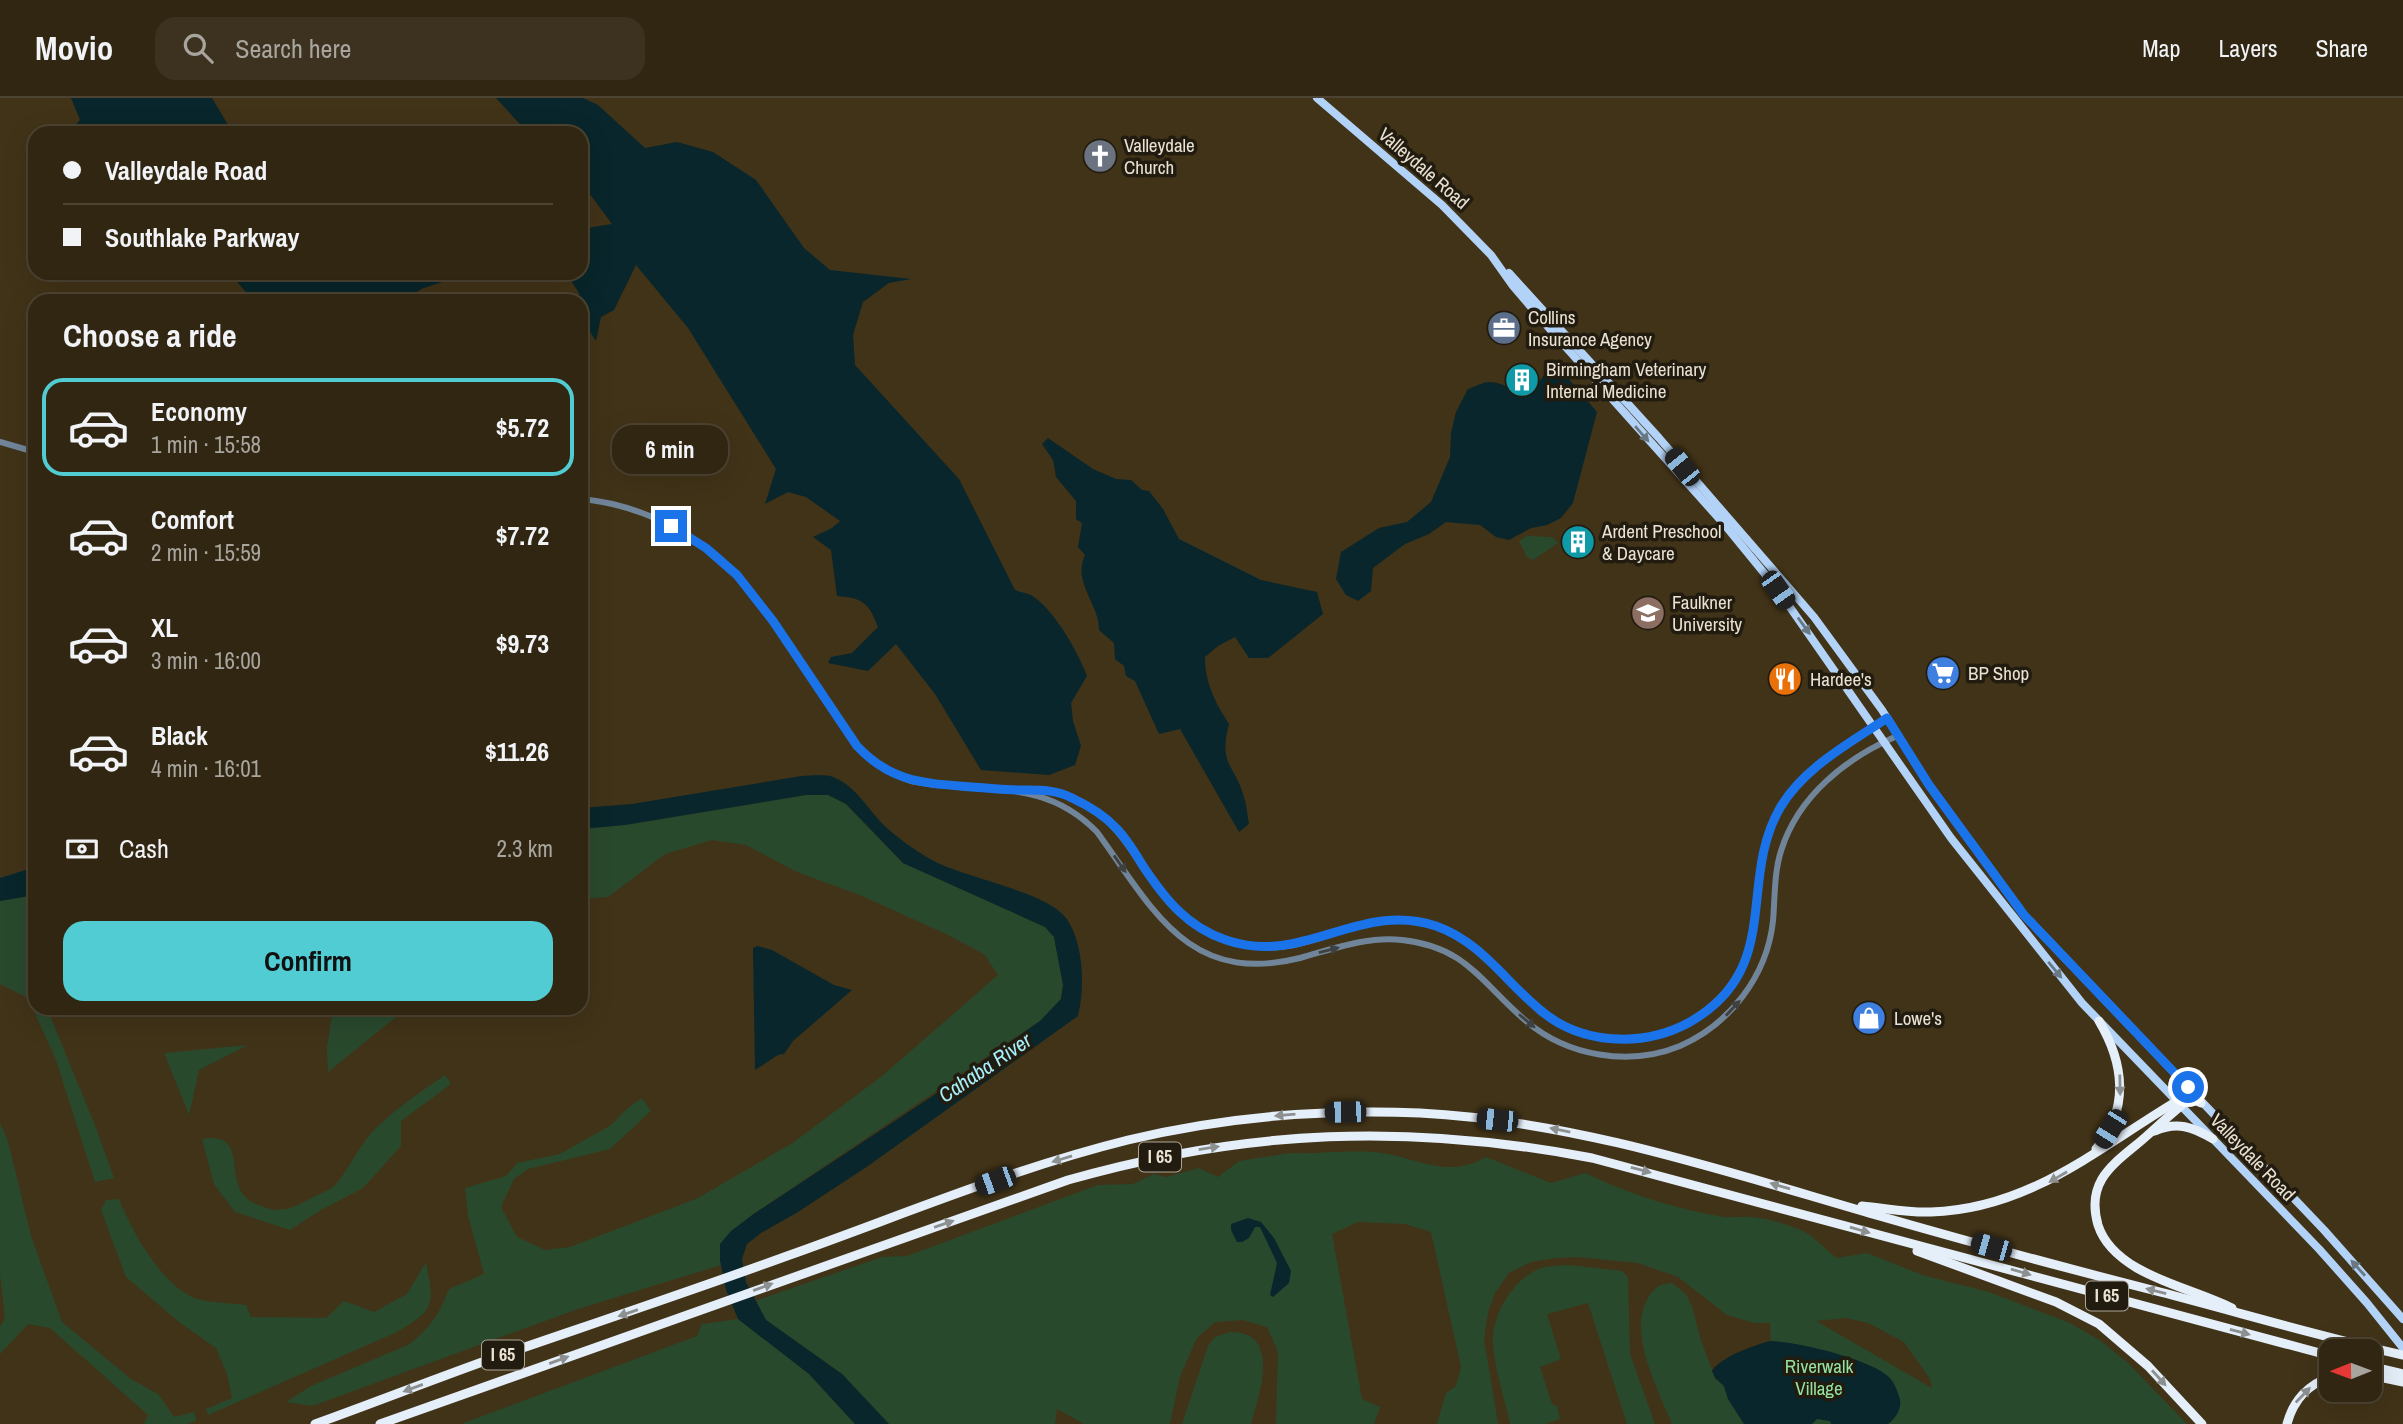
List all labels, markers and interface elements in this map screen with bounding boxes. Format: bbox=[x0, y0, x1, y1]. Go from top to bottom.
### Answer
search box bbox=[155, 17, 645, 80]
text: Movio bbox=[35, 26, 113, 70]
icon: search bbox=[179, 29, 217, 67]
text: Search here bbox=[235, 31, 351, 66]
text: Map bbox=[2142, 32, 2180, 64]
text: Layers bbox=[2218, 32, 2277, 64]
text: Share bbox=[2315, 32, 2368, 64]
street label: Valleydale Road bbox=[1373, 121, 1475, 215]
place label: Valleydale Church bbox=[1124, 132, 1195, 180]
church icon: Valleydale Church bbox=[1081, 137, 1119, 175]
text: Valleydale Road bbox=[105, 153, 267, 188]
text: Southlake Parkway bbox=[105, 220, 299, 255]
place label: Collins Insurance Agency bbox=[1528, 304, 1652, 352]
office icon: Collins Insurance Agency bbox=[1485, 309, 1523, 347]
text: Choose a ride bbox=[63, 314, 237, 357]
place label: Birmingham Veterinary Internal Medicine bbox=[1546, 356, 1706, 404]
building icon: Birmingham Veterinary Internal Medicine bbox=[1503, 361, 1541, 399]
text: Economy bbox=[151, 394, 247, 429]
icon: car bbox=[67, 396, 130, 459]
text: $5.72 bbox=[496, 410, 549, 445]
callout: 6 min bbox=[613, 424, 729, 474]
one-way arrow bbox=[1633, 425, 1649, 442]
text: 1 min · 15:58 bbox=[151, 429, 261, 460]
text: 6 min bbox=[645, 434, 695, 465]
car bbox=[1661, 444, 1704, 490]
text: Comfort bbox=[151, 502, 234, 537]
icon: car bbox=[67, 504, 130, 567]
route end bbox=[655, 510, 687, 542]
text: $7.72 bbox=[496, 518, 549, 553]
place label: Ardent Preschool & Daycare bbox=[1601, 518, 1722, 566]
building icon: Ardent Preschool & Daycare bbox=[1559, 523, 1597, 561]
text: 2 min · 15:59 bbox=[151, 537, 261, 568]
car bbox=[1758, 567, 1799, 613]
place label: Faulkner University bbox=[1672, 589, 1742, 637]
school or university icon: Faulkner University bbox=[1629, 594, 1667, 632]
text: XL bbox=[151, 610, 178, 645]
icon: car bbox=[67, 612, 130, 675]
one-way arrow bbox=[1797, 617, 1811, 635]
text: $9.73 bbox=[496, 626, 549, 661]
text: 3 min · 16:00 bbox=[151, 645, 261, 676]
supermarket icon: BP Shop bbox=[1924, 654, 1962, 692]
restaurant icon: Hardee's bbox=[1766, 660, 1804, 698]
place label: BP Shop bbox=[1968, 660, 2029, 686]
place label: Hardee's bbox=[1810, 666, 1872, 692]
text: Black bbox=[151, 718, 208, 753]
icon: car bbox=[67, 720, 130, 783]
text: $11.26 bbox=[485, 734, 549, 769]
text: 4 min · 16:01 bbox=[151, 753, 261, 784]
icon: cash bbox=[63, 830, 101, 868]
text: Cash bbox=[119, 831, 169, 866]
text: 2.3 km bbox=[496, 833, 553, 864]
one-way arrow bbox=[1113, 855, 1127, 873]
button: Confirm bbox=[63, 921, 553, 1001]
one-way arrow bbox=[1318, 944, 1340, 955]
one-way arrow bbox=[2047, 962, 2062, 979]
shop icon: Lowe's bbox=[1850, 999, 1888, 1037]
one-way arrow bbox=[1724, 1000, 1740, 1017]
place label: Lowe's bbox=[1894, 1005, 1942, 1031]
one-way arrow bbox=[1519, 1013, 1536, 1028]
water label: Cahaba River bbox=[933, 1025, 1038, 1109]
route start bbox=[2172, 1071, 2204, 1103]
one-way arrow bbox=[2114, 1074, 2126, 1096]
car bbox=[1324, 1101, 1367, 1123]
car bbox=[2090, 1106, 2131, 1152]
car bbox=[1476, 1107, 1519, 1133]
street label: Valleydale Road bbox=[2205, 1108, 2301, 1206]
one-way arrow bbox=[1273, 1110, 1295, 1121]
one-way arrow bbox=[1549, 1124, 1571, 1135]
road number: I 65 bbox=[1139, 1142, 1181, 1172]
one-way arrow bbox=[1198, 1142, 1220, 1153]
one-way arrow bbox=[1051, 1154, 1072, 1164]
car bbox=[972, 1164, 1019, 1198]
one-way arrow bbox=[1630, 1165, 1651, 1175]
one-way arrow bbox=[2048, 1171, 2067, 1183]
one-way arrow bbox=[1770, 1181, 1791, 1191]
one-way arrow bbox=[933, 1218, 954, 1229]
one-way arrow bbox=[1850, 1225, 1871, 1235]
car bbox=[1968, 1231, 2015, 1263]
one-way arrow bbox=[2351, 1260, 2367, 1277]
one-way arrow bbox=[2010, 1267, 2032, 1278]
one-way arrow bbox=[753, 1281, 774, 1292]
road number: I 65 bbox=[2086, 1282, 2128, 1310]
one-way arrow bbox=[2145, 1285, 2167, 1296]
one-way arrow bbox=[617, 1308, 638, 1319]
one-way arrow bbox=[2229, 1327, 2251, 1338]
north arrow bbox=[2319, 1339, 2382, 1402]
map controls bbox=[2319, 1339, 2382, 1402]
road number: I 65 bbox=[482, 1340, 524, 1370]
park label: Riverwalk Village bbox=[1785, 1353, 1853, 1401]
one-way arrow bbox=[549, 1354, 570, 1365]
one-way arrow bbox=[2150, 1369, 2166, 1386]
one-way arrow bbox=[403, 1383, 424, 1394]
one-way arrow bbox=[2295, 1387, 2311, 1404]

